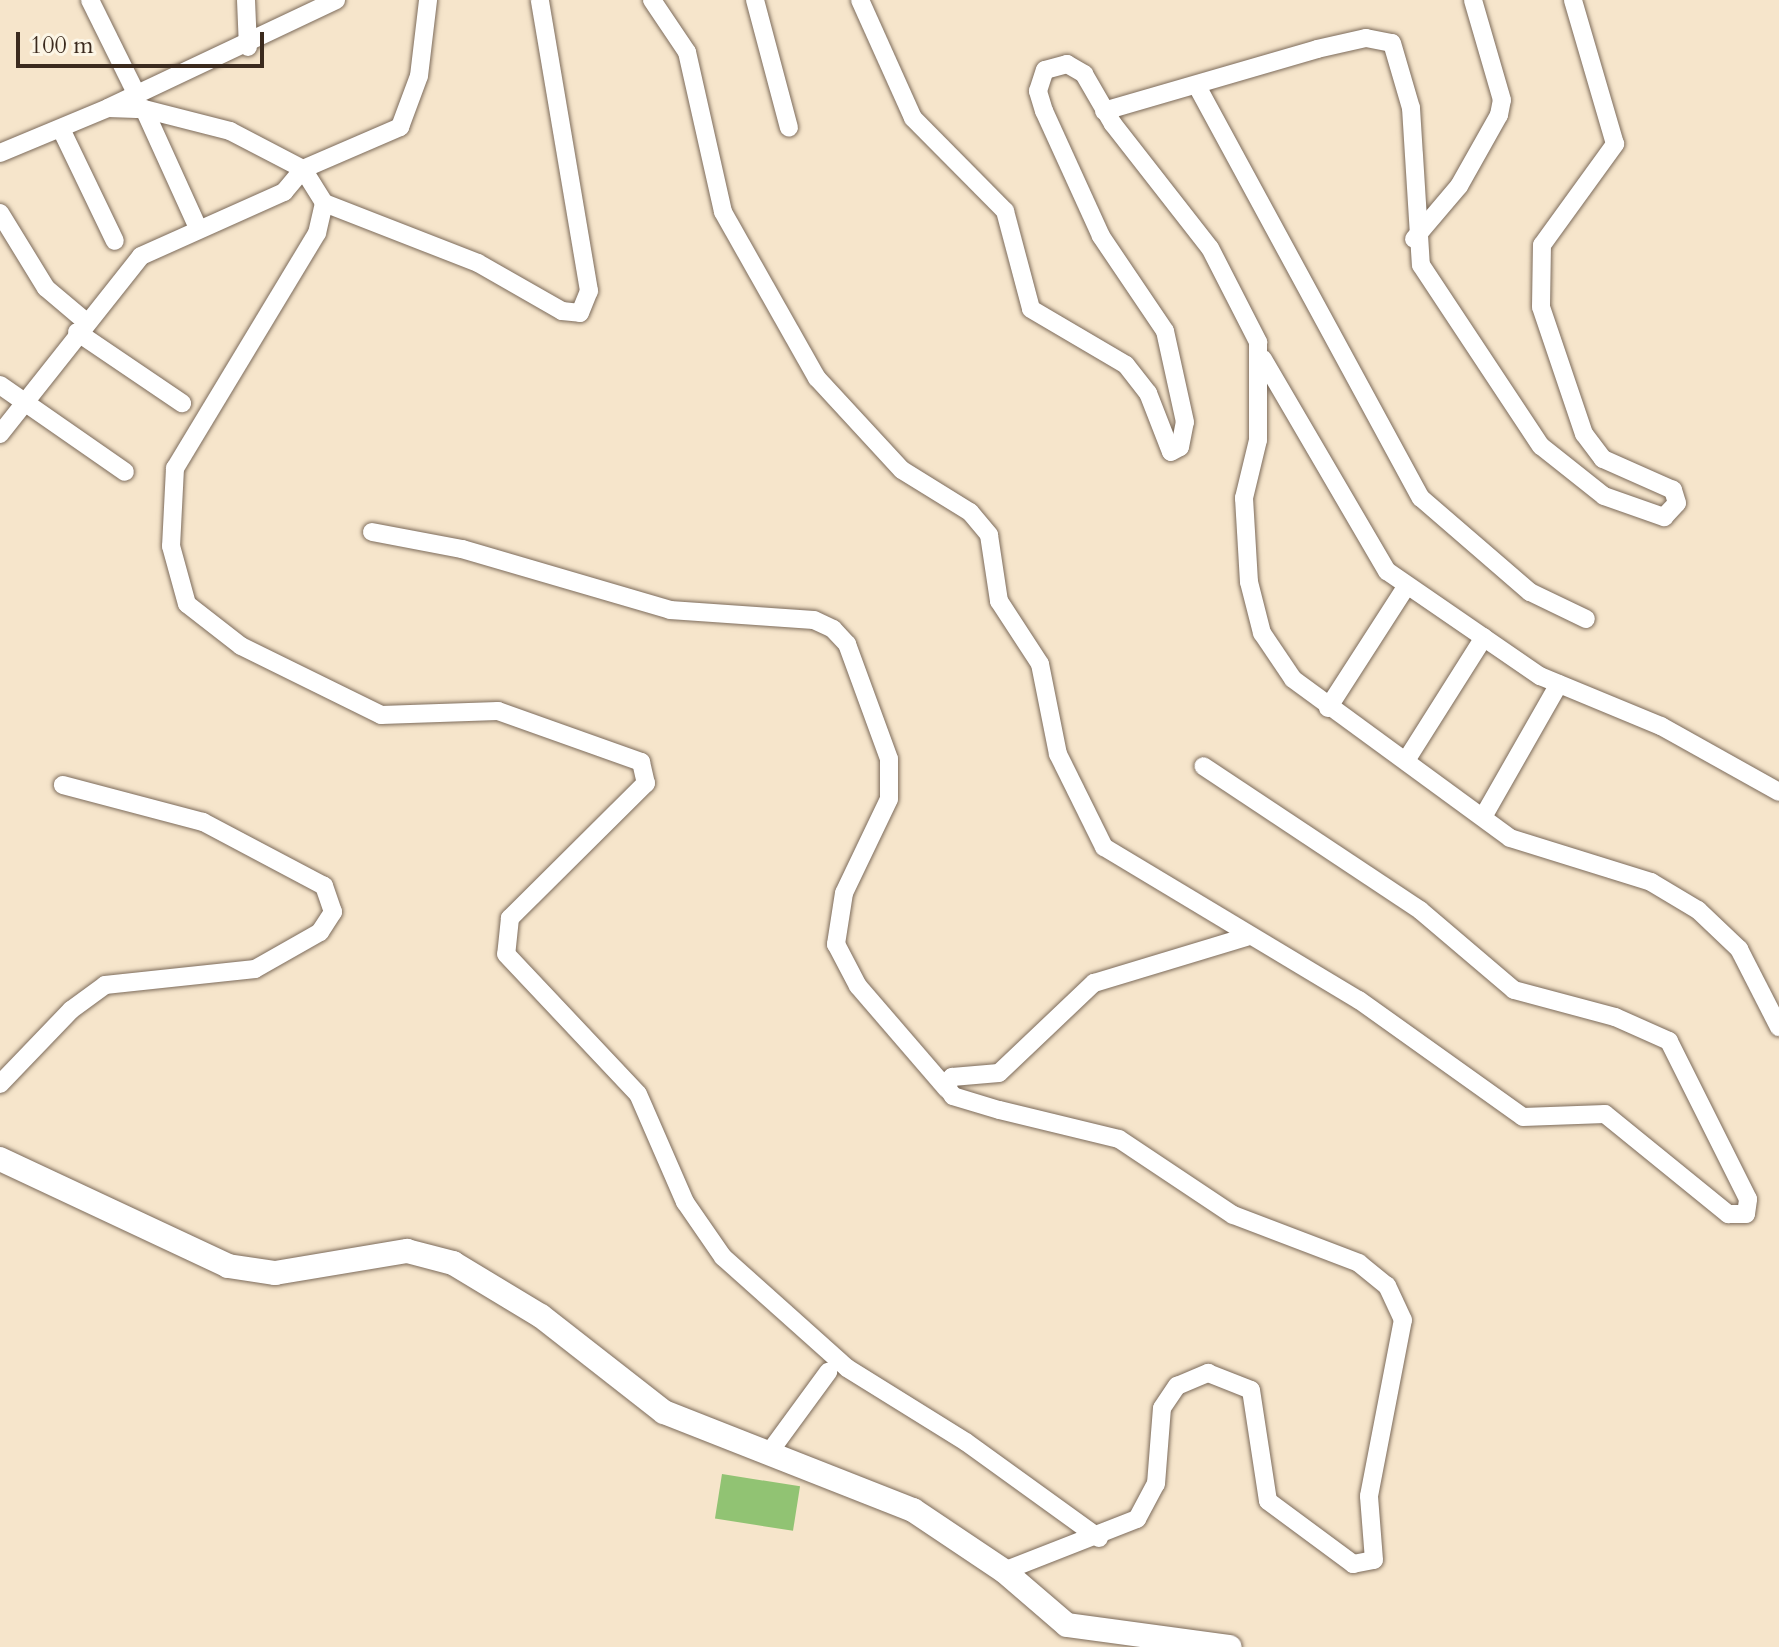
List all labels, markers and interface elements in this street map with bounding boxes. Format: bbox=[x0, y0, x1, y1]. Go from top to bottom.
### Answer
scale bar bbox=[20, 16, 268, 66]
text: 100 m bbox=[30, 29, 94, 62]

